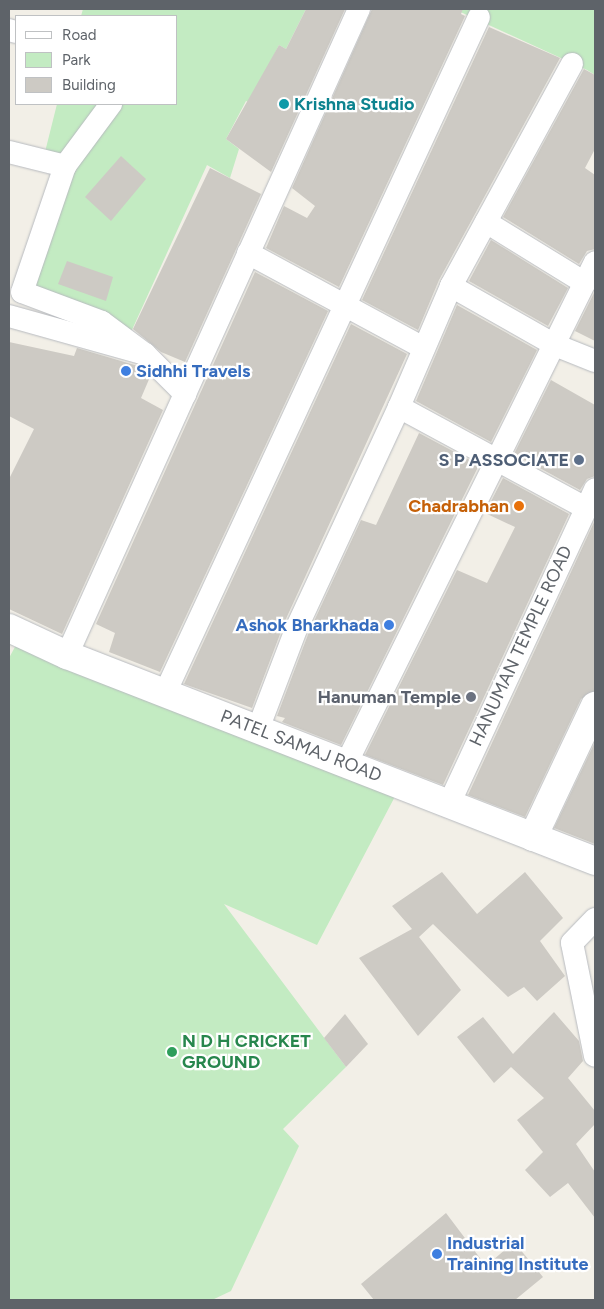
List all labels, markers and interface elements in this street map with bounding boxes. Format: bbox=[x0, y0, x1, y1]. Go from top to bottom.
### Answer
legend bbox=[15, 15, 178, 105]
text: Road bbox=[62, 26, 97, 44]
text: Park bbox=[62, 51, 91, 69]
text: Building bbox=[62, 76, 116, 94]
place label: Krishna Studio bbox=[294, 93, 414, 115]
marker: Krishna Studio bbox=[278, 98, 290, 110]
place label: Sidhhi Travels bbox=[136, 360, 250, 382]
marker: Sidhhi Travels bbox=[120, 365, 132, 377]
place label: S P ASSOCIATE bbox=[438, 449, 569, 471]
marker: S P ASSOCIATE bbox=[573, 454, 585, 466]
place label: Chadrabhan bbox=[408, 495, 509, 517]
marker: Chadrabhan bbox=[513, 500, 525, 512]
street label: HANUMAN TEMPLE ROAD bbox=[465, 542, 577, 750]
place label: Ashok Bharkhada bbox=[236, 614, 379, 636]
marker: Ashok Bharkhada bbox=[383, 619, 395, 631]
place label: Hanuman Temple bbox=[317, 686, 461, 708]
marker: Hanuman Temple bbox=[465, 691, 477, 703]
street label: PATEL SAMAJ ROAD bbox=[217, 705, 385, 787]
place label: N D H CRICKET GROUND bbox=[182, 1031, 311, 1074]
marker: N D H CRICKET GROUND bbox=[166, 1046, 178, 1058]
place label: Industrial Training Institute bbox=[447, 1233, 588, 1276]
marker: Industrial Training Institute bbox=[431, 1248, 443, 1260]

